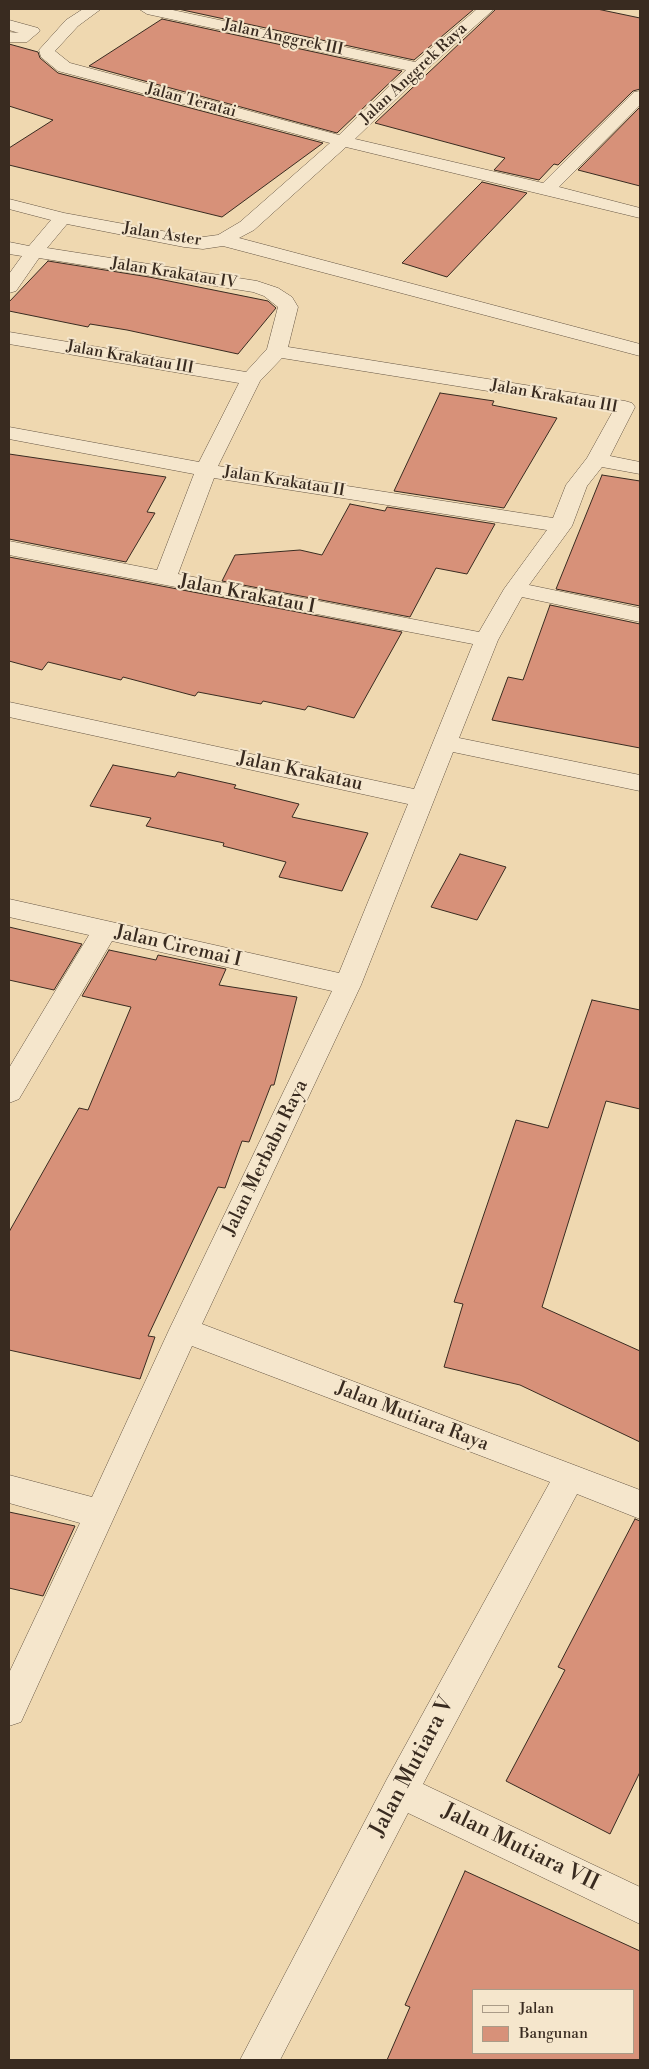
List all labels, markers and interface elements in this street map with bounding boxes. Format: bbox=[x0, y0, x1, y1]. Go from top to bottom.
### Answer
street label: Jalan Anggrek III bbox=[221, 16, 345, 60]
street label: Jalan Anggrek Raya bbox=[356, 19, 472, 129]
street label: Jalan Teratai bbox=[144, 80, 238, 122]
street label: Jalan Aster bbox=[121, 219, 203, 251]
street label: Jalan Krakatau IV bbox=[109, 255, 239, 293]
street label: Jalan Krakatau III bbox=[65, 337, 195, 379]
street label: Jalan Krakatau III bbox=[489, 376, 619, 418]
street label: Jalan Krakatau II bbox=[222, 463, 346, 501]
street label: Jalan Krakatau I bbox=[177, 571, 317, 619]
street label: Jalan Krakatau bbox=[235, 748, 365, 796]
street label: Jalan Ciremai I bbox=[113, 921, 243, 973]
street label: Jalan Merbabu Raya bbox=[218, 1076, 314, 1240]
street label: Jalan Mutiara Raya bbox=[332, 1377, 492, 1457]
street label: Jalan Mutiara V bbox=[365, 1693, 461, 1841]
street label: Jalan Mutiara VII bbox=[437, 1799, 603, 1897]
legend bbox=[472, 1989, 634, 2054]
text: Jalan bbox=[519, 1999, 554, 2018]
text: Bangunan bbox=[519, 2024, 588, 2043]

